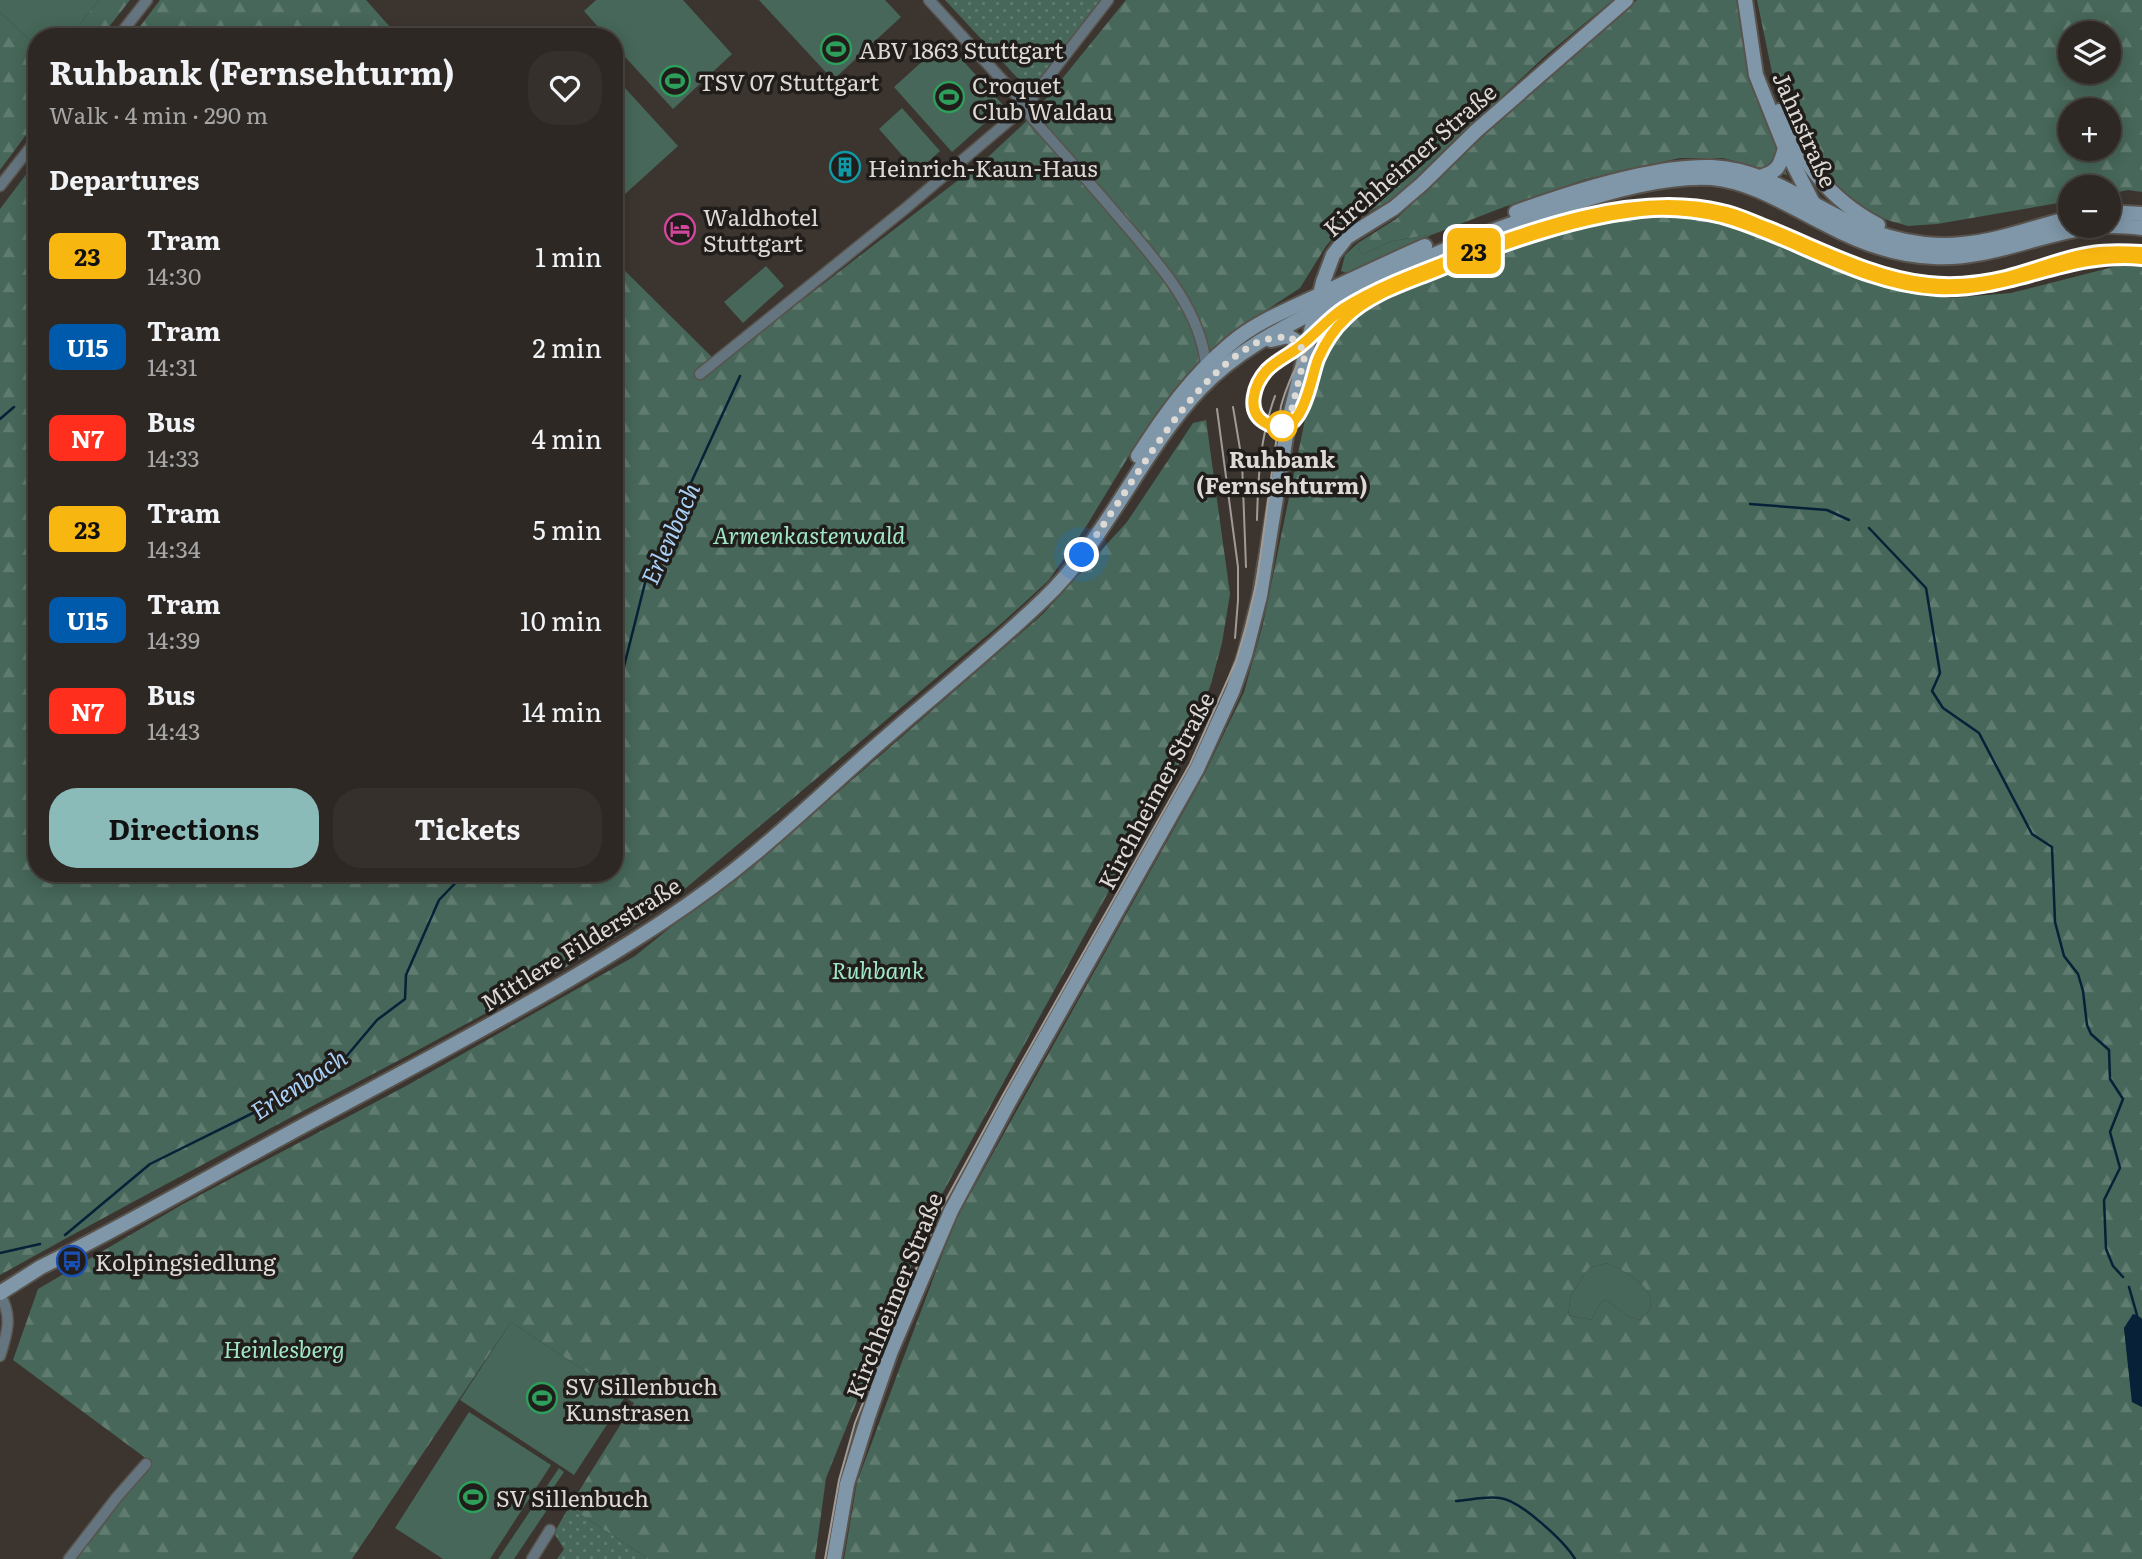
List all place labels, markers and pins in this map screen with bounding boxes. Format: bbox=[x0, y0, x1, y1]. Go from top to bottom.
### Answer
sports icon: ABV 1863 Stuttgart bbox=[819, 32, 853, 66]
place label: ABV 1863 Stuttgart bbox=[859, 32, 1064, 66]
sports icon: TSV 07 Stuttgart bbox=[658, 64, 692, 98]
place label: TSV 07 Stuttgart bbox=[698, 64, 880, 98]
place label: Croquet Club Waldau bbox=[972, 67, 1113, 127]
sports icon: Croquet Club Waldau bbox=[932, 80, 966, 114]
building icon: Heinrich-Kaun-Haus bbox=[828, 150, 862, 184]
place label: Heinrich-Kaun-Haus bbox=[868, 150, 1098, 184]
place label: Waldhotel Stuttgart bbox=[703, 199, 819, 259]
hotel icon: Waldhotel Stuttgart bbox=[663, 212, 697, 246]
marker: Ruhbank (Fernsehturm) bbox=[1267, 411, 1297, 441]
place label: Ruhbank (Fernsehturm) bbox=[1196, 441, 1368, 501]
bus stop icon: Kolpingsiedlung bbox=[55, 1244, 89, 1278]
place label: Kolpingsiedlung bbox=[95, 1244, 276, 1278]
place label: SV Sillenbuch Kunstrasen bbox=[565, 1368, 718, 1428]
sports icon: SV Sillenbuch Kunstrasen bbox=[525, 1381, 559, 1415]
sports icon: SV Sillenbuch bbox=[456, 1480, 490, 1514]
place label: SV Sillenbuch bbox=[496, 1480, 649, 1514]

